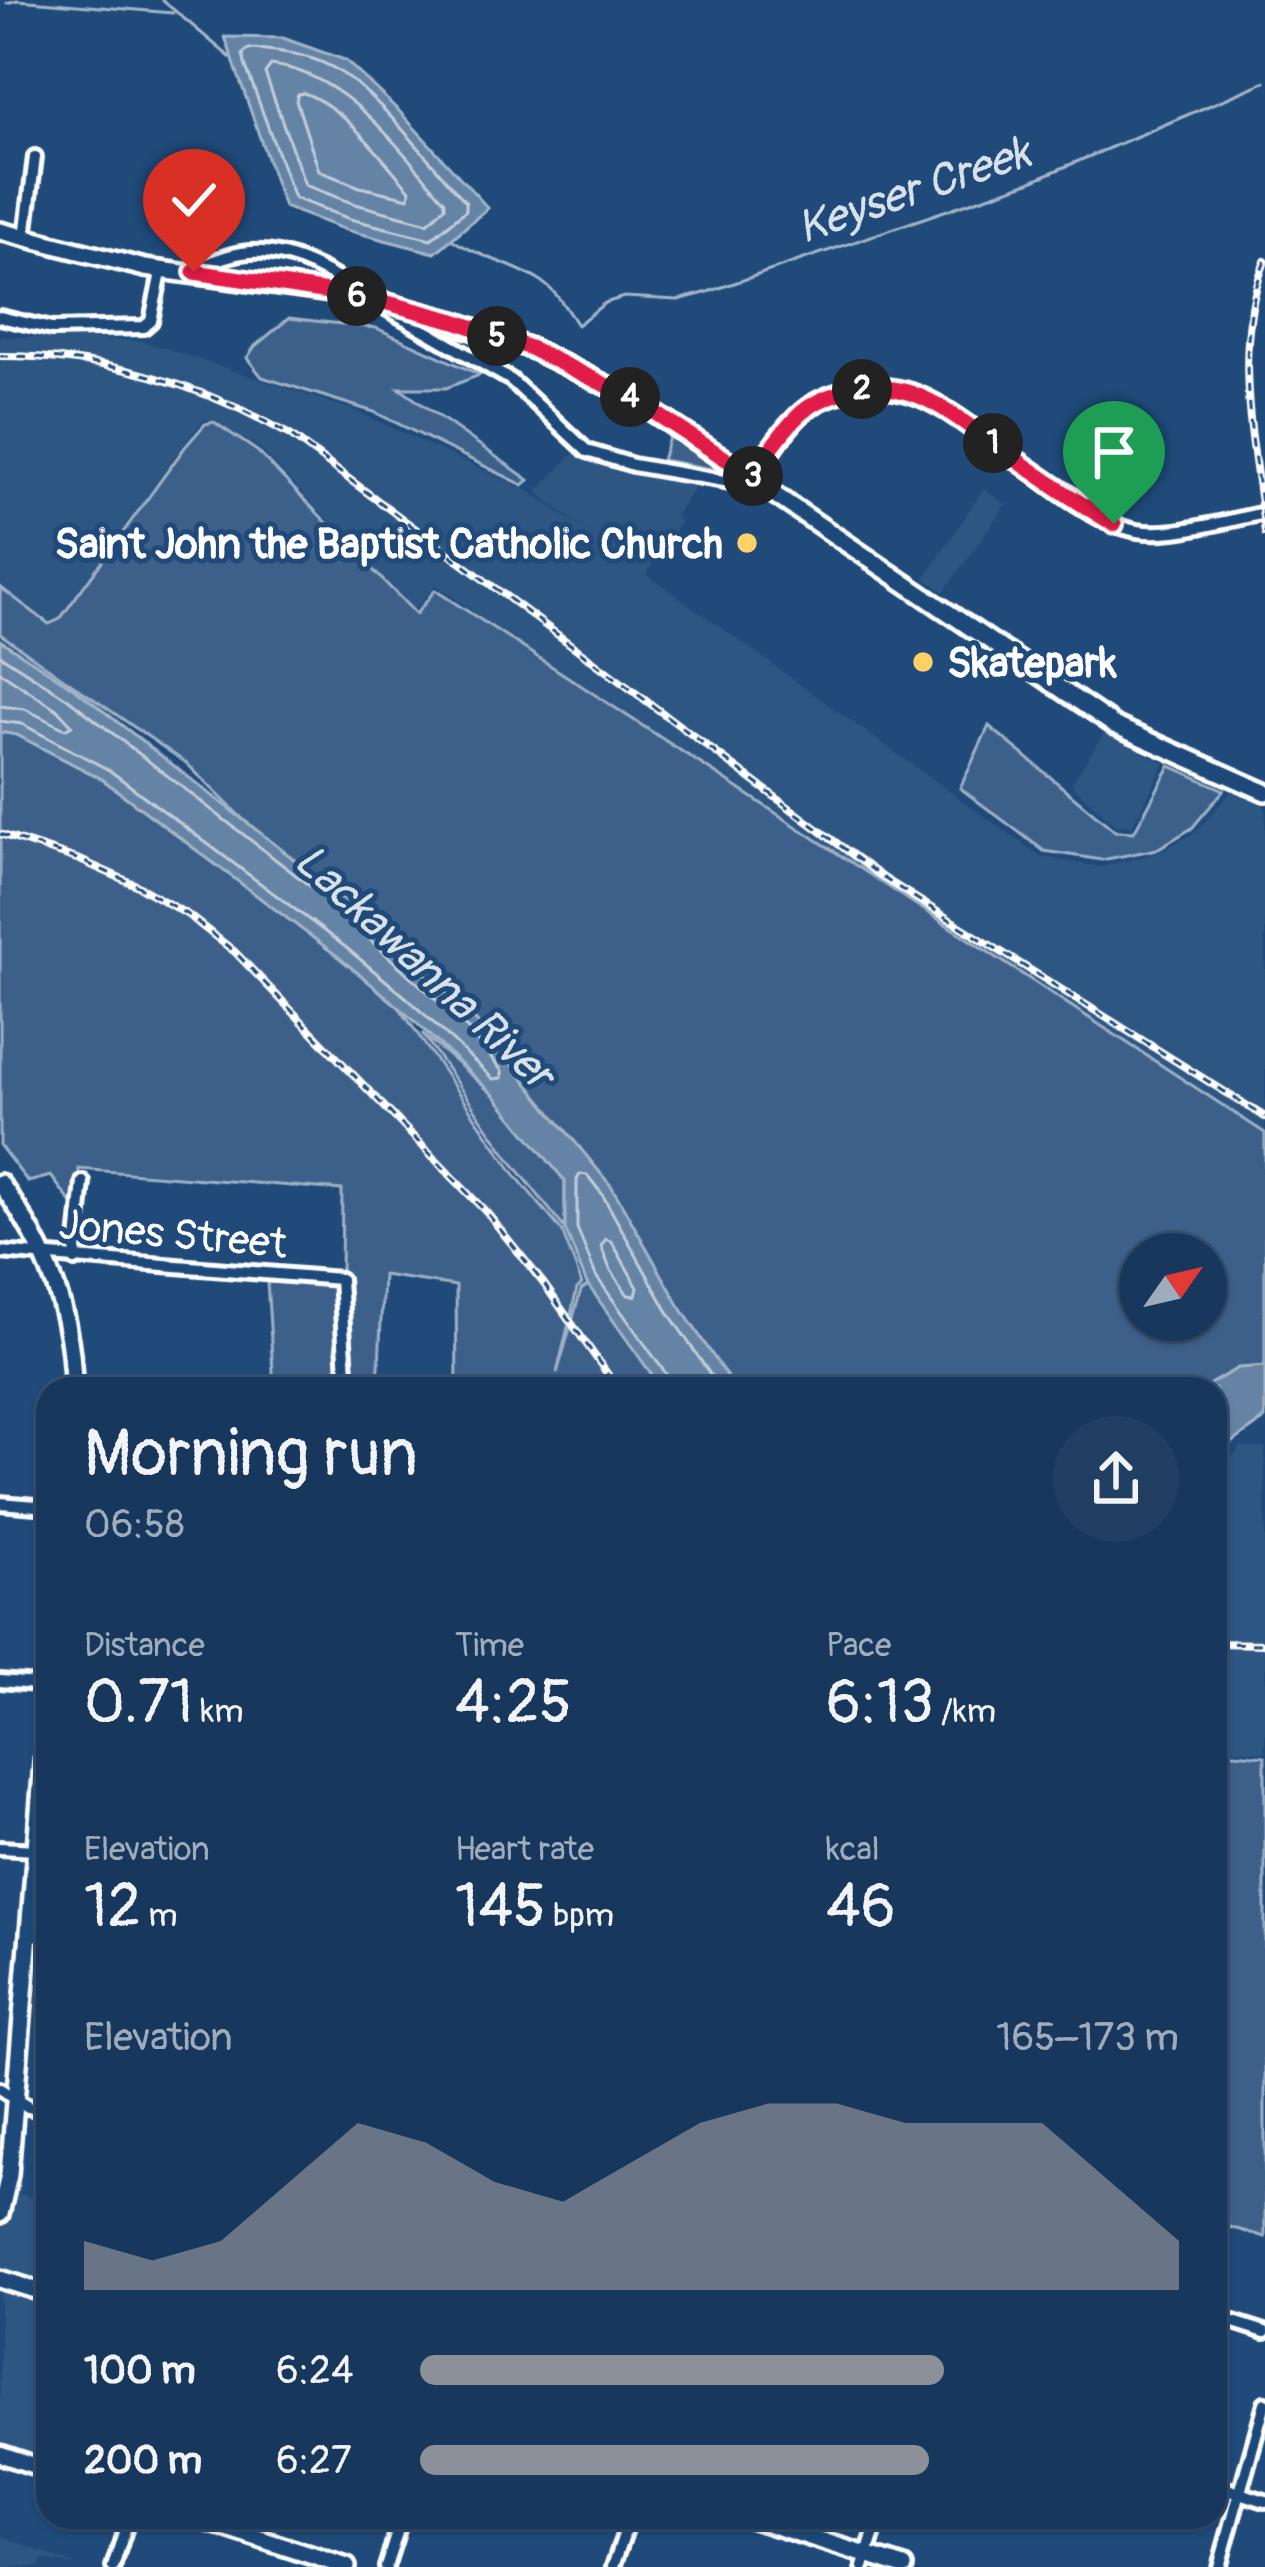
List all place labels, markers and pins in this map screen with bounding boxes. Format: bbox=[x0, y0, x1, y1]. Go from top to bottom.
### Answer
pin bbox=[143, 149, 245, 272]
pin: 6 bbox=[327, 266, 387, 326]
pin: 5 bbox=[467, 306, 527, 366]
pin: 2 bbox=[832, 359, 892, 419]
pin: 4 bbox=[600, 367, 660, 427]
pin bbox=[1063, 401, 1165, 524]
pin: 1 bbox=[963, 413, 1023, 473]
pin: 3 bbox=[723, 446, 783, 506]
place label: Saint John the Baptist Catholic Church bbox=[54, 519, 723, 571]
marker: Saint John the Baptist Catholic Church bbox=[734, 530, 760, 556]
place label: Skatepark bbox=[947, 638, 1117, 690]
marker: Skatepark bbox=[910, 649, 936, 675]

